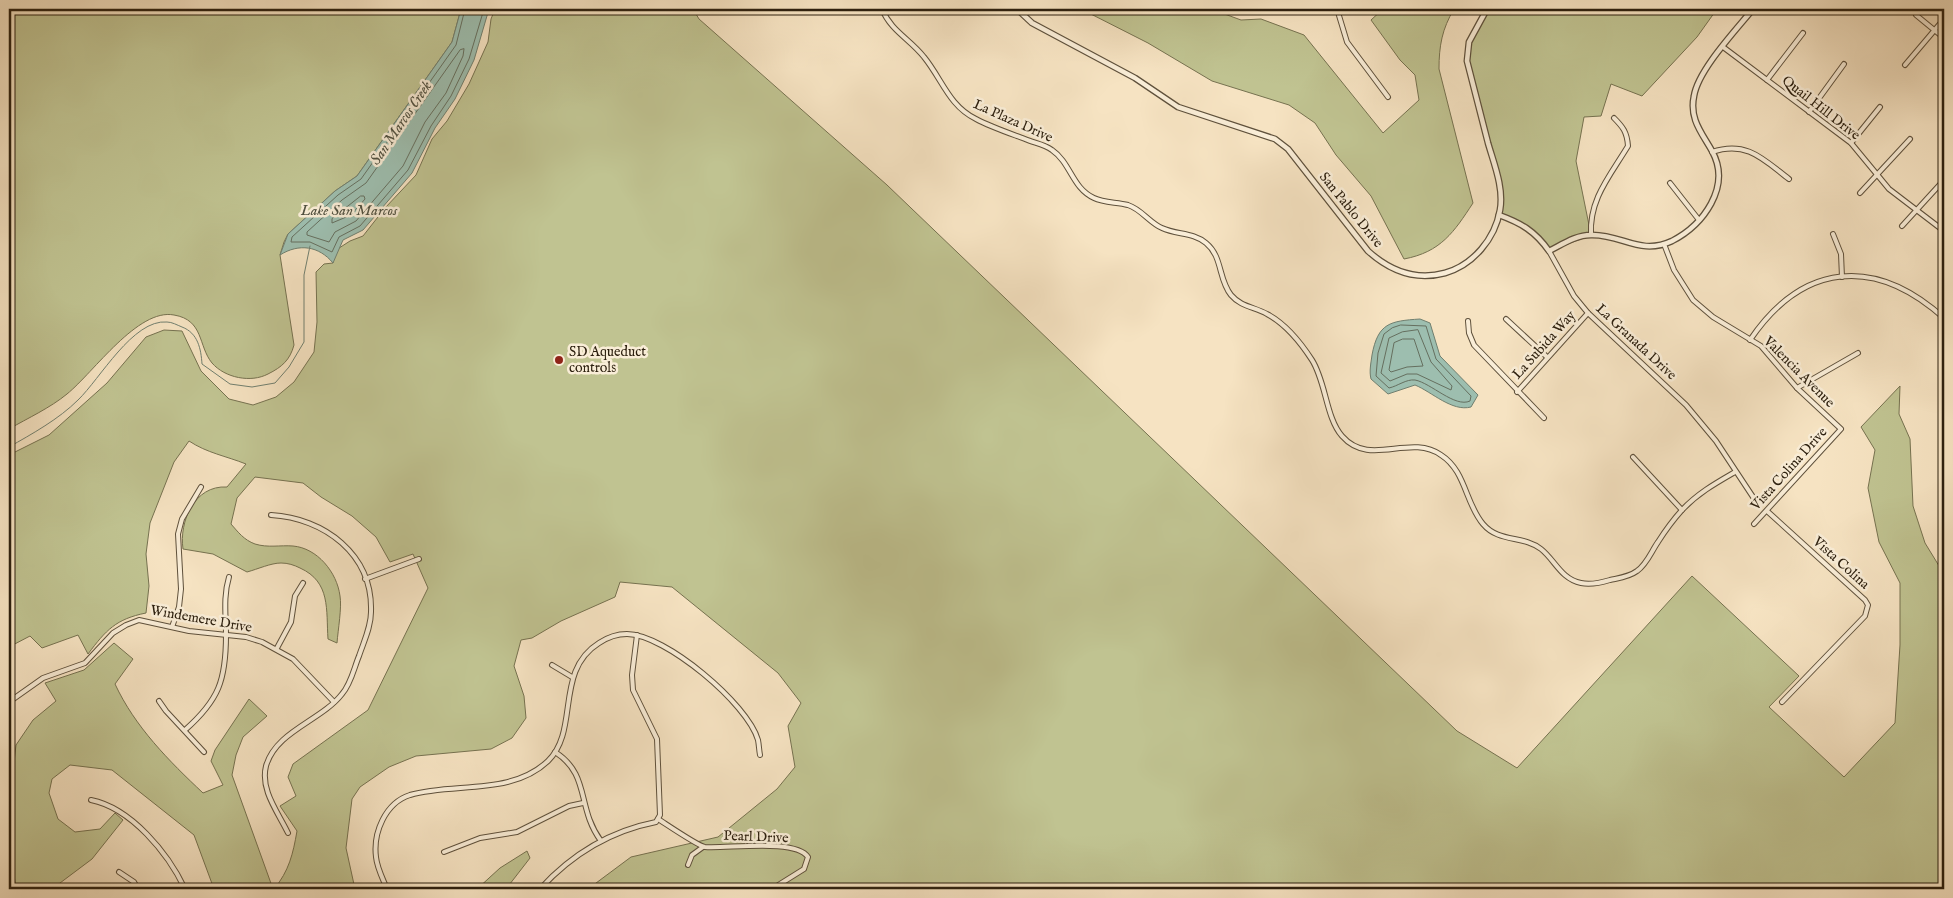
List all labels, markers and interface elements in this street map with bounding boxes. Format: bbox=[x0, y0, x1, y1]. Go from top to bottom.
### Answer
street label: Quail Hill Drive bbox=[1778, 72, 1864, 145]
water label: San Marcos Creek bbox=[366, 77, 436, 169]
street label: La Plaza Drive bbox=[970, 95, 1056, 147]
street label: San Pablo Drive bbox=[1315, 169, 1387, 252]
water label: Lake San Marcos bbox=[300, 201, 398, 220]
street label: La Granada Drive bbox=[1592, 300, 1681, 384]
street label: La Subida Way bbox=[1508, 307, 1580, 383]
street label: Valencia Avenue bbox=[1759, 332, 1839, 412]
place label: SD Aqueduct controls bbox=[569, 343, 646, 377]
marker: SD Aqueduct controls bbox=[553, 354, 565, 366]
street label: Vista Colina Drive bbox=[1746, 423, 1832, 515]
street label: Vista Colina bbox=[1808, 532, 1874, 594]
street label: Windemere Drive bbox=[149, 601, 254, 637]
street label: Pearl Drive bbox=[723, 827, 789, 847]

